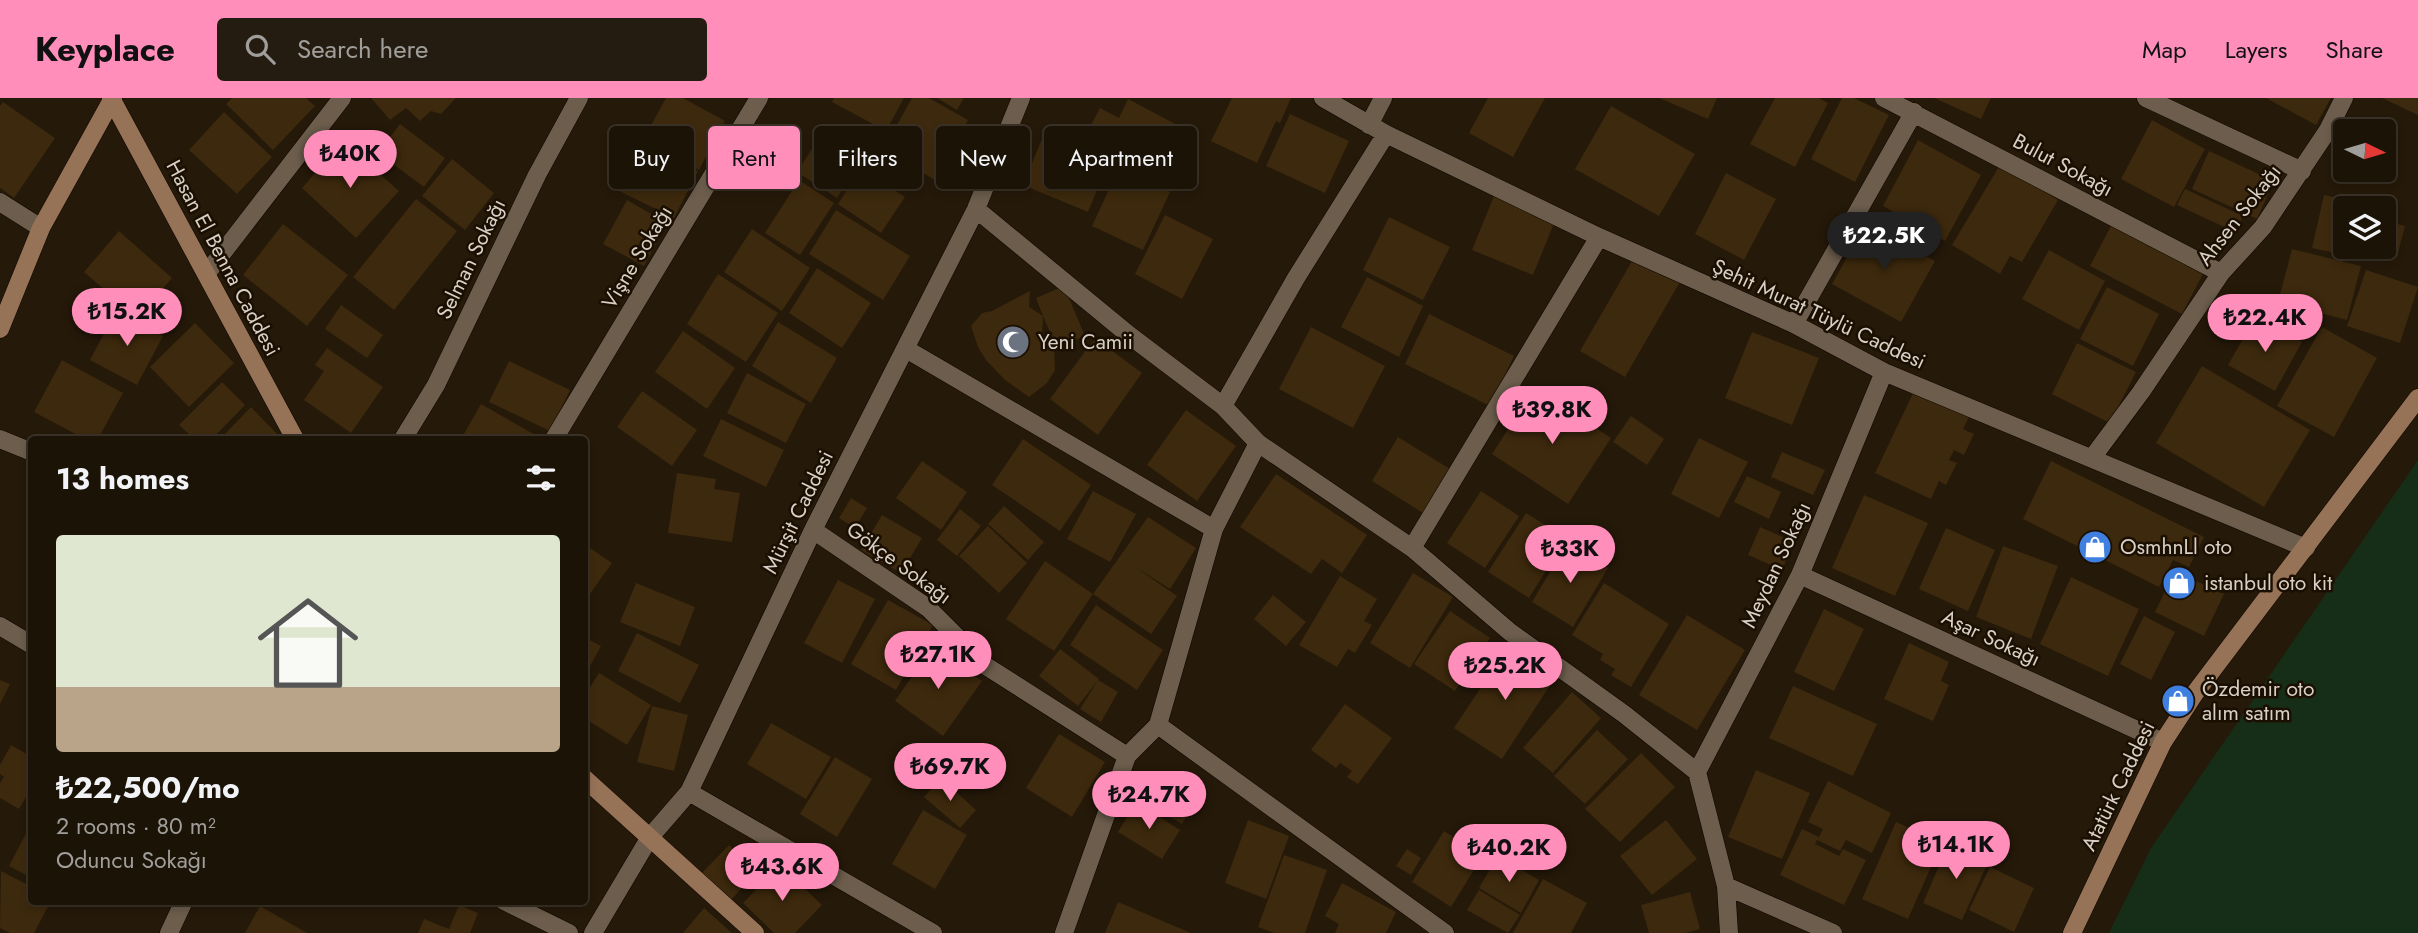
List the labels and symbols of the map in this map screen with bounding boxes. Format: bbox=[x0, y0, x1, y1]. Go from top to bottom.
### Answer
north arrow bbox=[2333, 119, 2396, 182]
street label: Bulut Sokağı bbox=[2008, 126, 2118, 204]
pin: ₺40K bbox=[309, 130, 391, 190]
street label: Hasan El Benna Caddesi bbox=[159, 155, 287, 361]
street label: Ahsen Sokağı bbox=[2190, 158, 2288, 272]
street label: Selman Sokağı bbox=[429, 194, 513, 324]
street label: Vişne Sokağı bbox=[594, 200, 680, 314]
pin: ₺22.5K bbox=[1827, 212, 1941, 272]
street label: Şehit Murat Tüylü Caddesi bbox=[1707, 251, 1931, 377]
pin: ₺15.2K bbox=[70, 288, 184, 348]
pin: ₺22.4K bbox=[2208, 294, 2322, 354]
mosque icon: Yeni Camii bbox=[994, 323, 1032, 361]
place label: Yeni Camii bbox=[1038, 327, 1133, 357]
pin: ₺39.8K bbox=[1495, 386, 1609, 446]
street label: Mürşit Caddesi bbox=[755, 445, 841, 579]
street label: Meydan Sokağı bbox=[1734, 497, 1818, 633]
street label: Gökçe Sokağı bbox=[840, 515, 958, 611]
pin: ₺33K bbox=[1529, 526, 1611, 585]
shop icon: OsmhnLl oto bbox=[2076, 528, 2114, 566]
place label: OsmhnLl oto bbox=[2120, 532, 2232, 562]
shop icon: istanbul oto kit bbox=[2160, 564, 2198, 602]
place label: istanbul oto kit bbox=[2204, 568, 2332, 598]
street label: Aşar Sokağı bbox=[1937, 602, 2045, 674]
pin: ₺27.1K bbox=[881, 632, 995, 691]
pin: ₺25.2K bbox=[1448, 642, 1562, 702]
place label: Özdemir oto alım satım bbox=[2202, 674, 2314, 728]
shop icon: Özdemir oto alım satım bbox=[2159, 682, 2197, 720]
street label: Atatürk Caddesi bbox=[2074, 716, 2162, 856]
pin: ₺69.7K bbox=[893, 744, 1007, 803]
pin: ₺24.7K bbox=[1092, 772, 1206, 831]
pin: ₺14.1K bbox=[1899, 822, 2013, 881]
pin: ₺40.2K bbox=[1452, 824, 1566, 884]
pin: ₺43.6K bbox=[725, 844, 839, 903]

